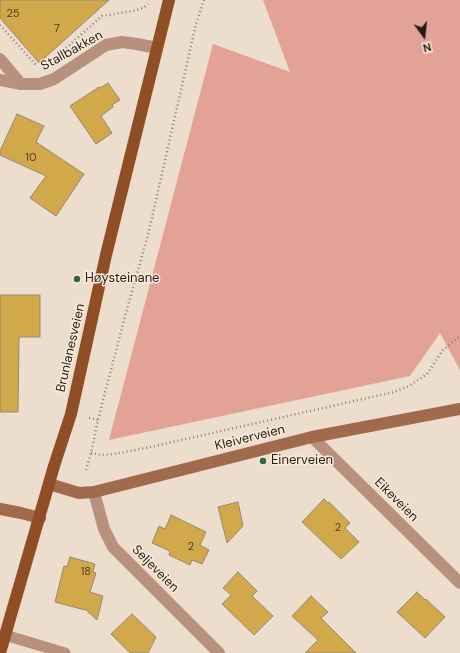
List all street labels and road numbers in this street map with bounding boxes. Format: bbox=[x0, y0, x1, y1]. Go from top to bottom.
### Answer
street label: Stallbakken bbox=[38, 28, 106, 74]
street label: Brunlanesveien bbox=[53, 302, 89, 394]
street label: Kleiverveien bbox=[213, 422, 287, 454]
street label: Eikeveien bbox=[371, 475, 421, 525]
street label: Seljeveien bbox=[128, 542, 182, 596]

